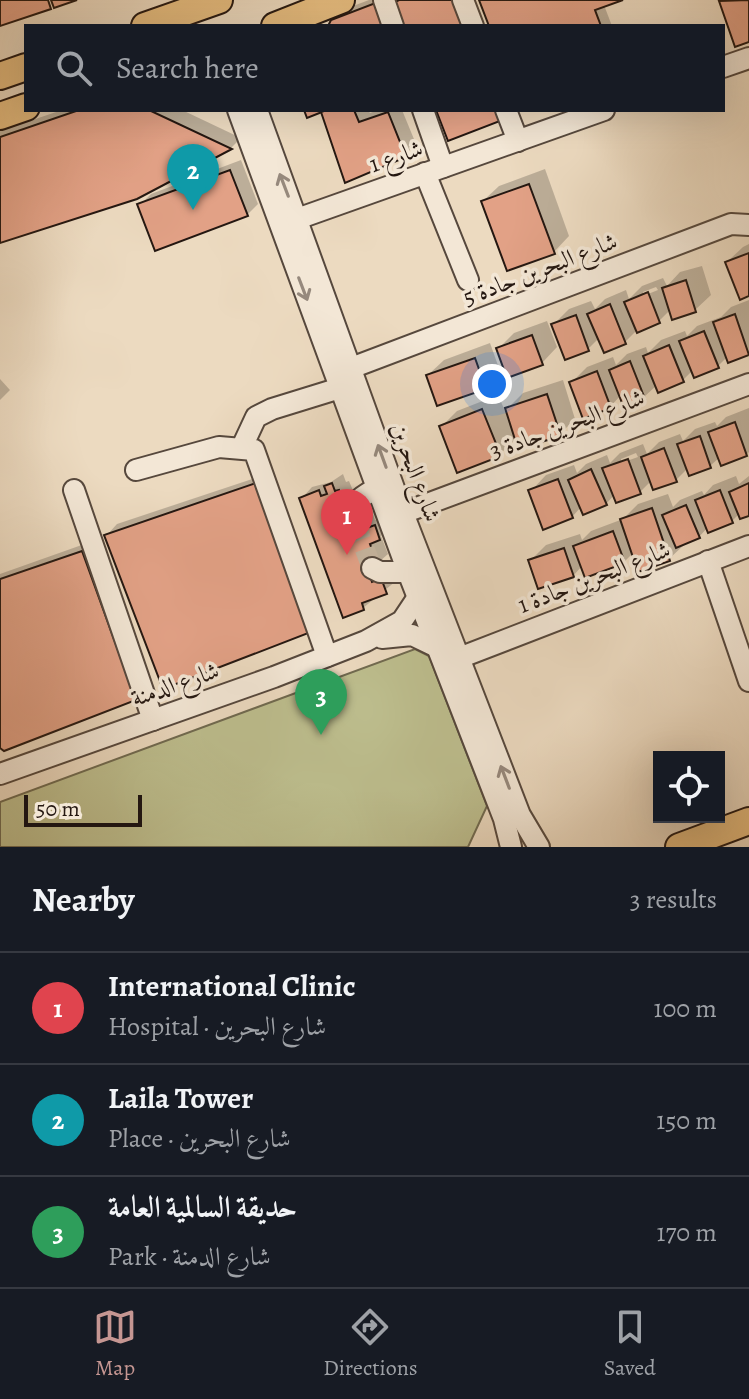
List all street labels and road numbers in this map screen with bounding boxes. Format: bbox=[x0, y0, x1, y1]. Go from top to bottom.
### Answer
street label: شارع 1 bbox=[365, 132, 428, 184]
street label: شارع البحرين جادة 5 bbox=[458, 225, 623, 317]
street label: شارع البحرين جادة 3 bbox=[485, 381, 650, 471]
street label: شارع البحرين bbox=[380, 418, 449, 527]
street label: شارع البحرين جادة 1 bbox=[513, 533, 676, 625]
street label: شارع الدمنة bbox=[127, 654, 225, 718]

